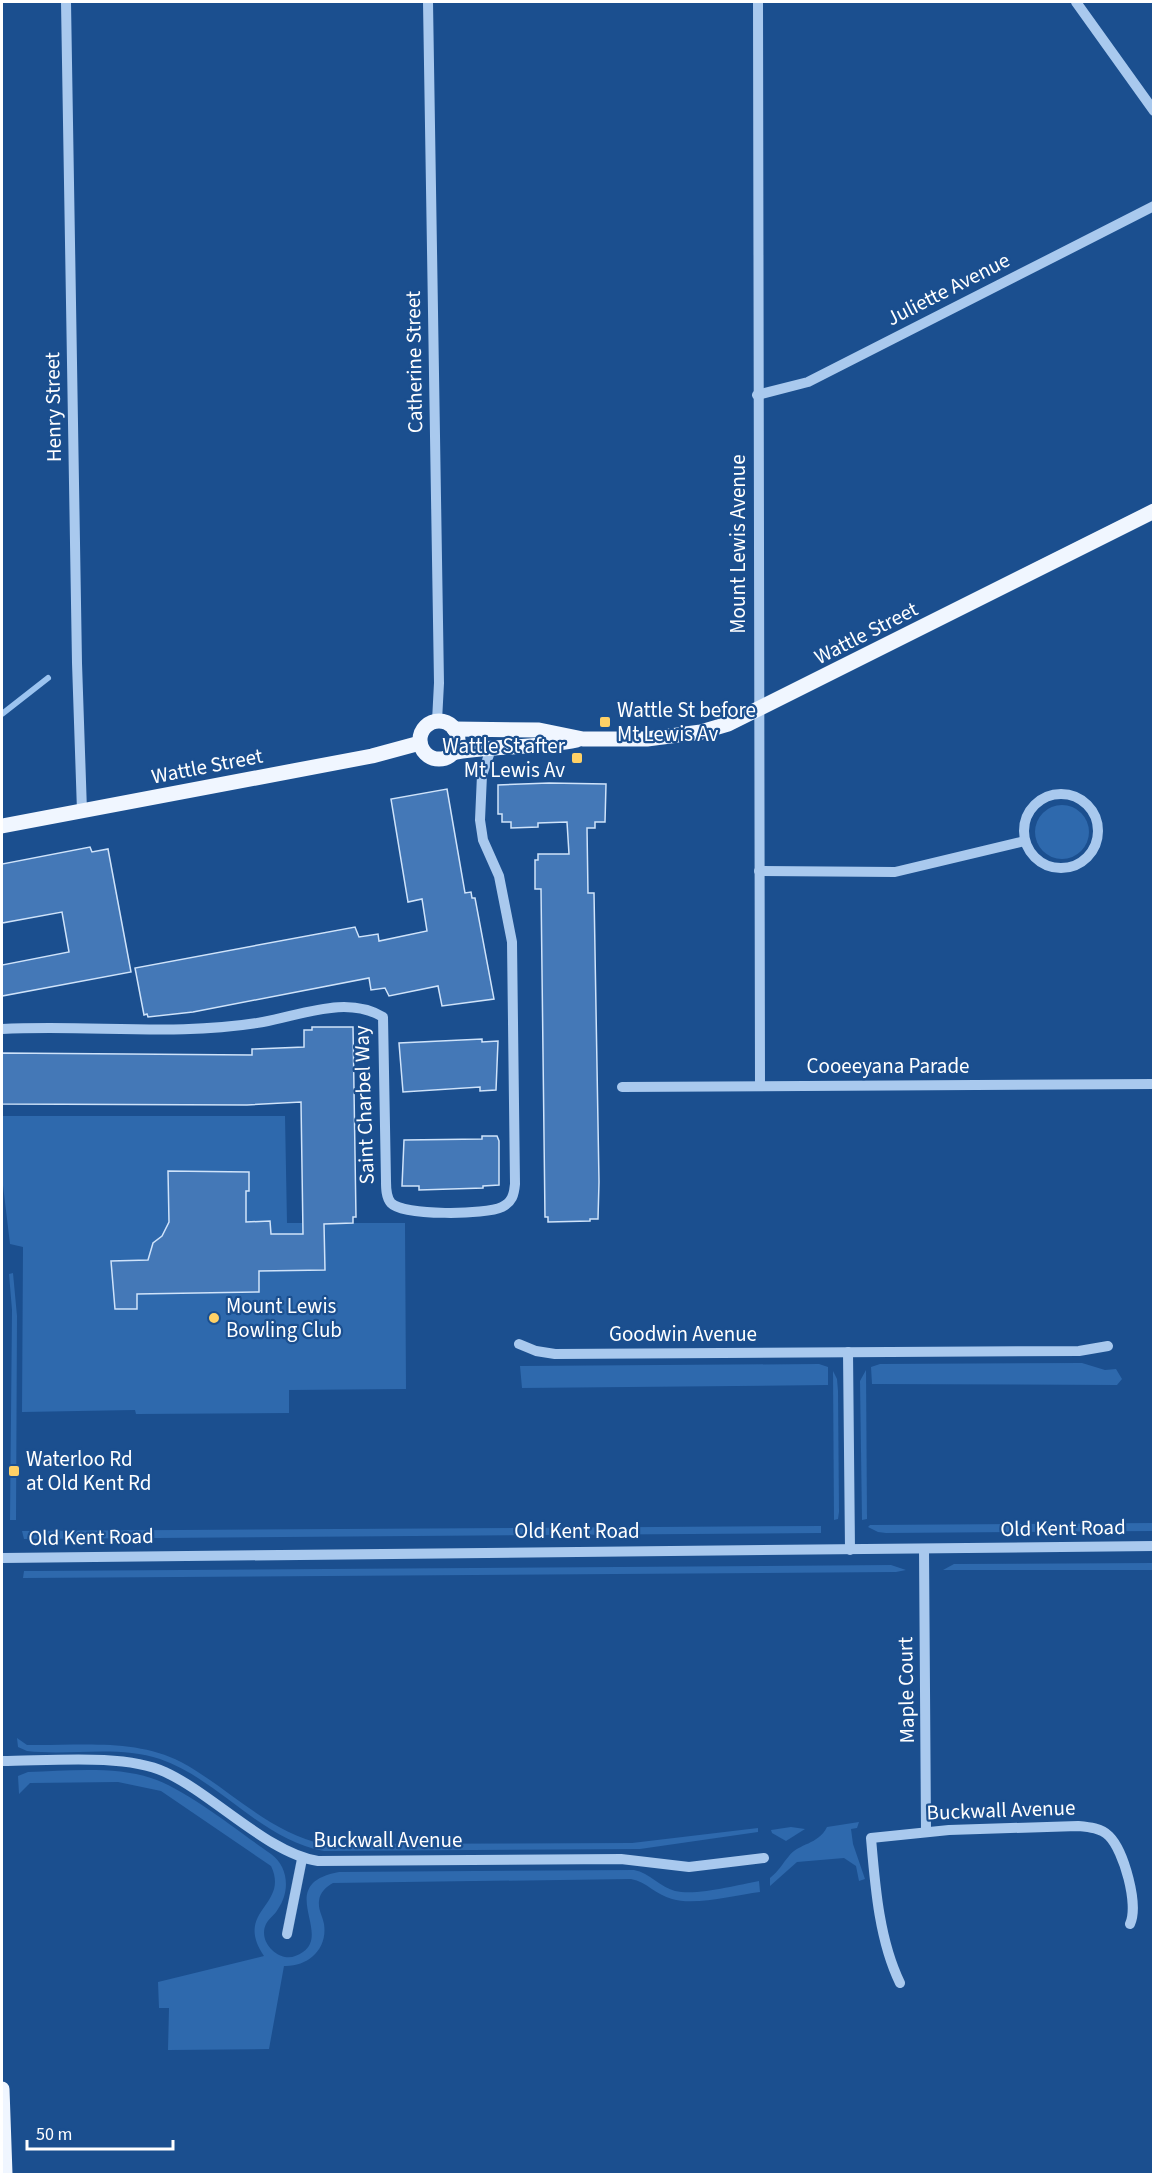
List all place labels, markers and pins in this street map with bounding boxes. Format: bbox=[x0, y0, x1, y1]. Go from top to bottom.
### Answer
place label: Wattle St before Mt Lewis Av bbox=[617, 695, 756, 749]
marker: Wattle St before Mt Lewis Av bbox=[598, 715, 612, 729]
place label: Wattle St after Mt Lewis Av bbox=[442, 731, 566, 785]
marker: Wattle St after Mt Lewis Av bbox=[570, 751, 584, 765]
place label: Mount Lewis Bowling Club bbox=[226, 1291, 342, 1345]
marker: Mount Lewis Bowling Club bbox=[207, 1311, 221, 1325]
place label: Waterloo Rd at Old Kent Rd bbox=[26, 1444, 151, 1498]
marker: Waterloo Rd at Old Kent Rd bbox=[7, 1464, 21, 1478]

